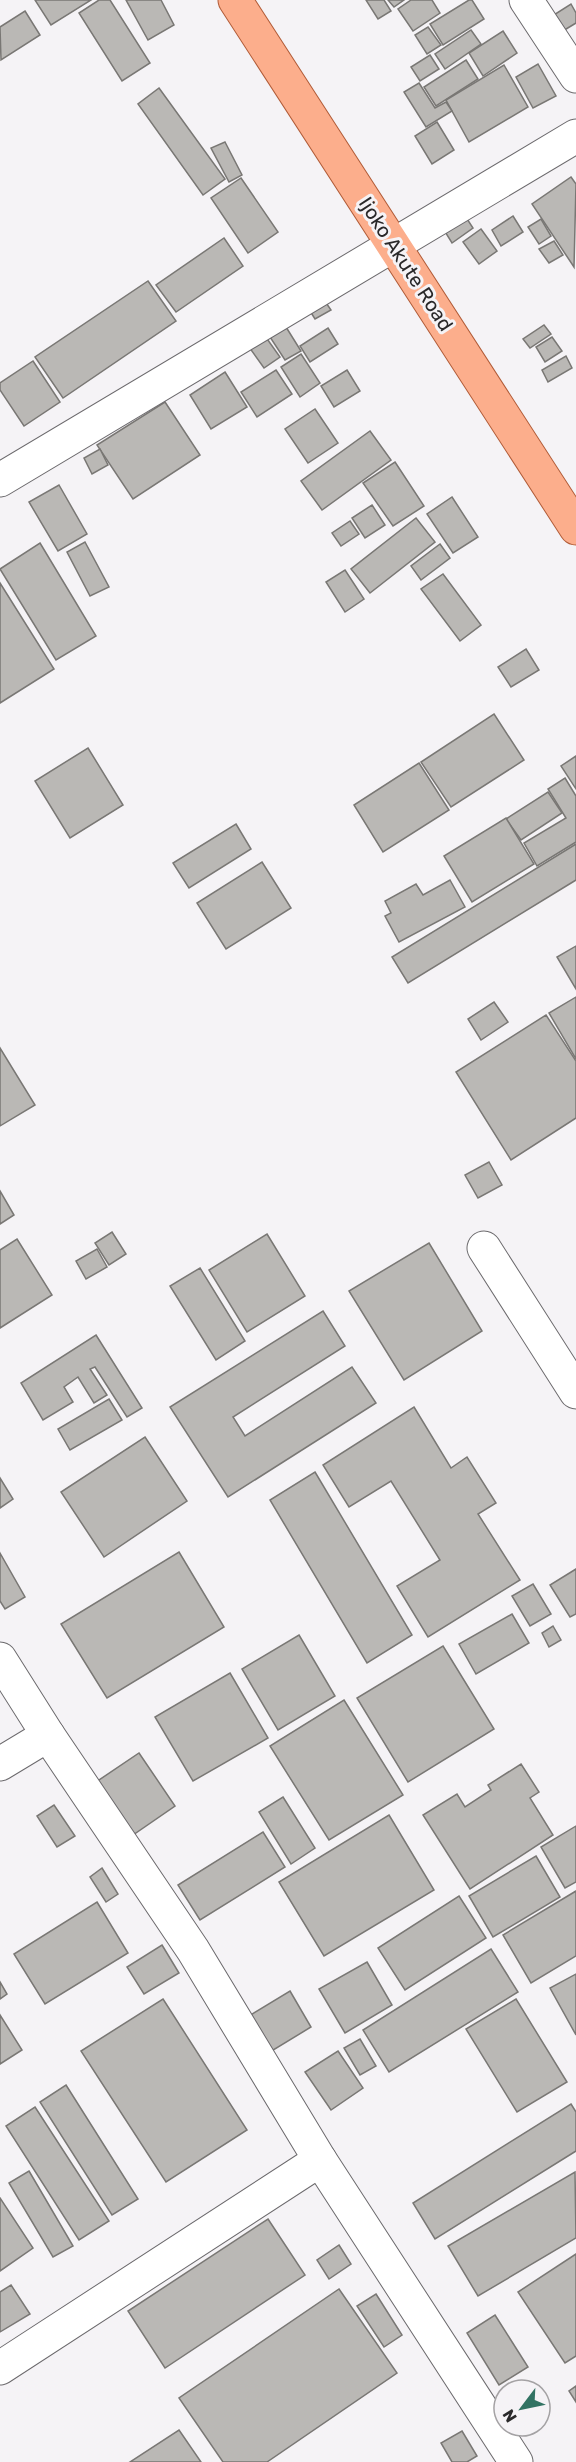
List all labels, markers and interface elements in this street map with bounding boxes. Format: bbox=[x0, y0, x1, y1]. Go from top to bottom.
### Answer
street label: Ijoko Akute Road bbox=[354, 193, 458, 335]
north arrow bbox=[492, 2378, 552, 2438]
text: N bbox=[499, 2406, 521, 2426]

